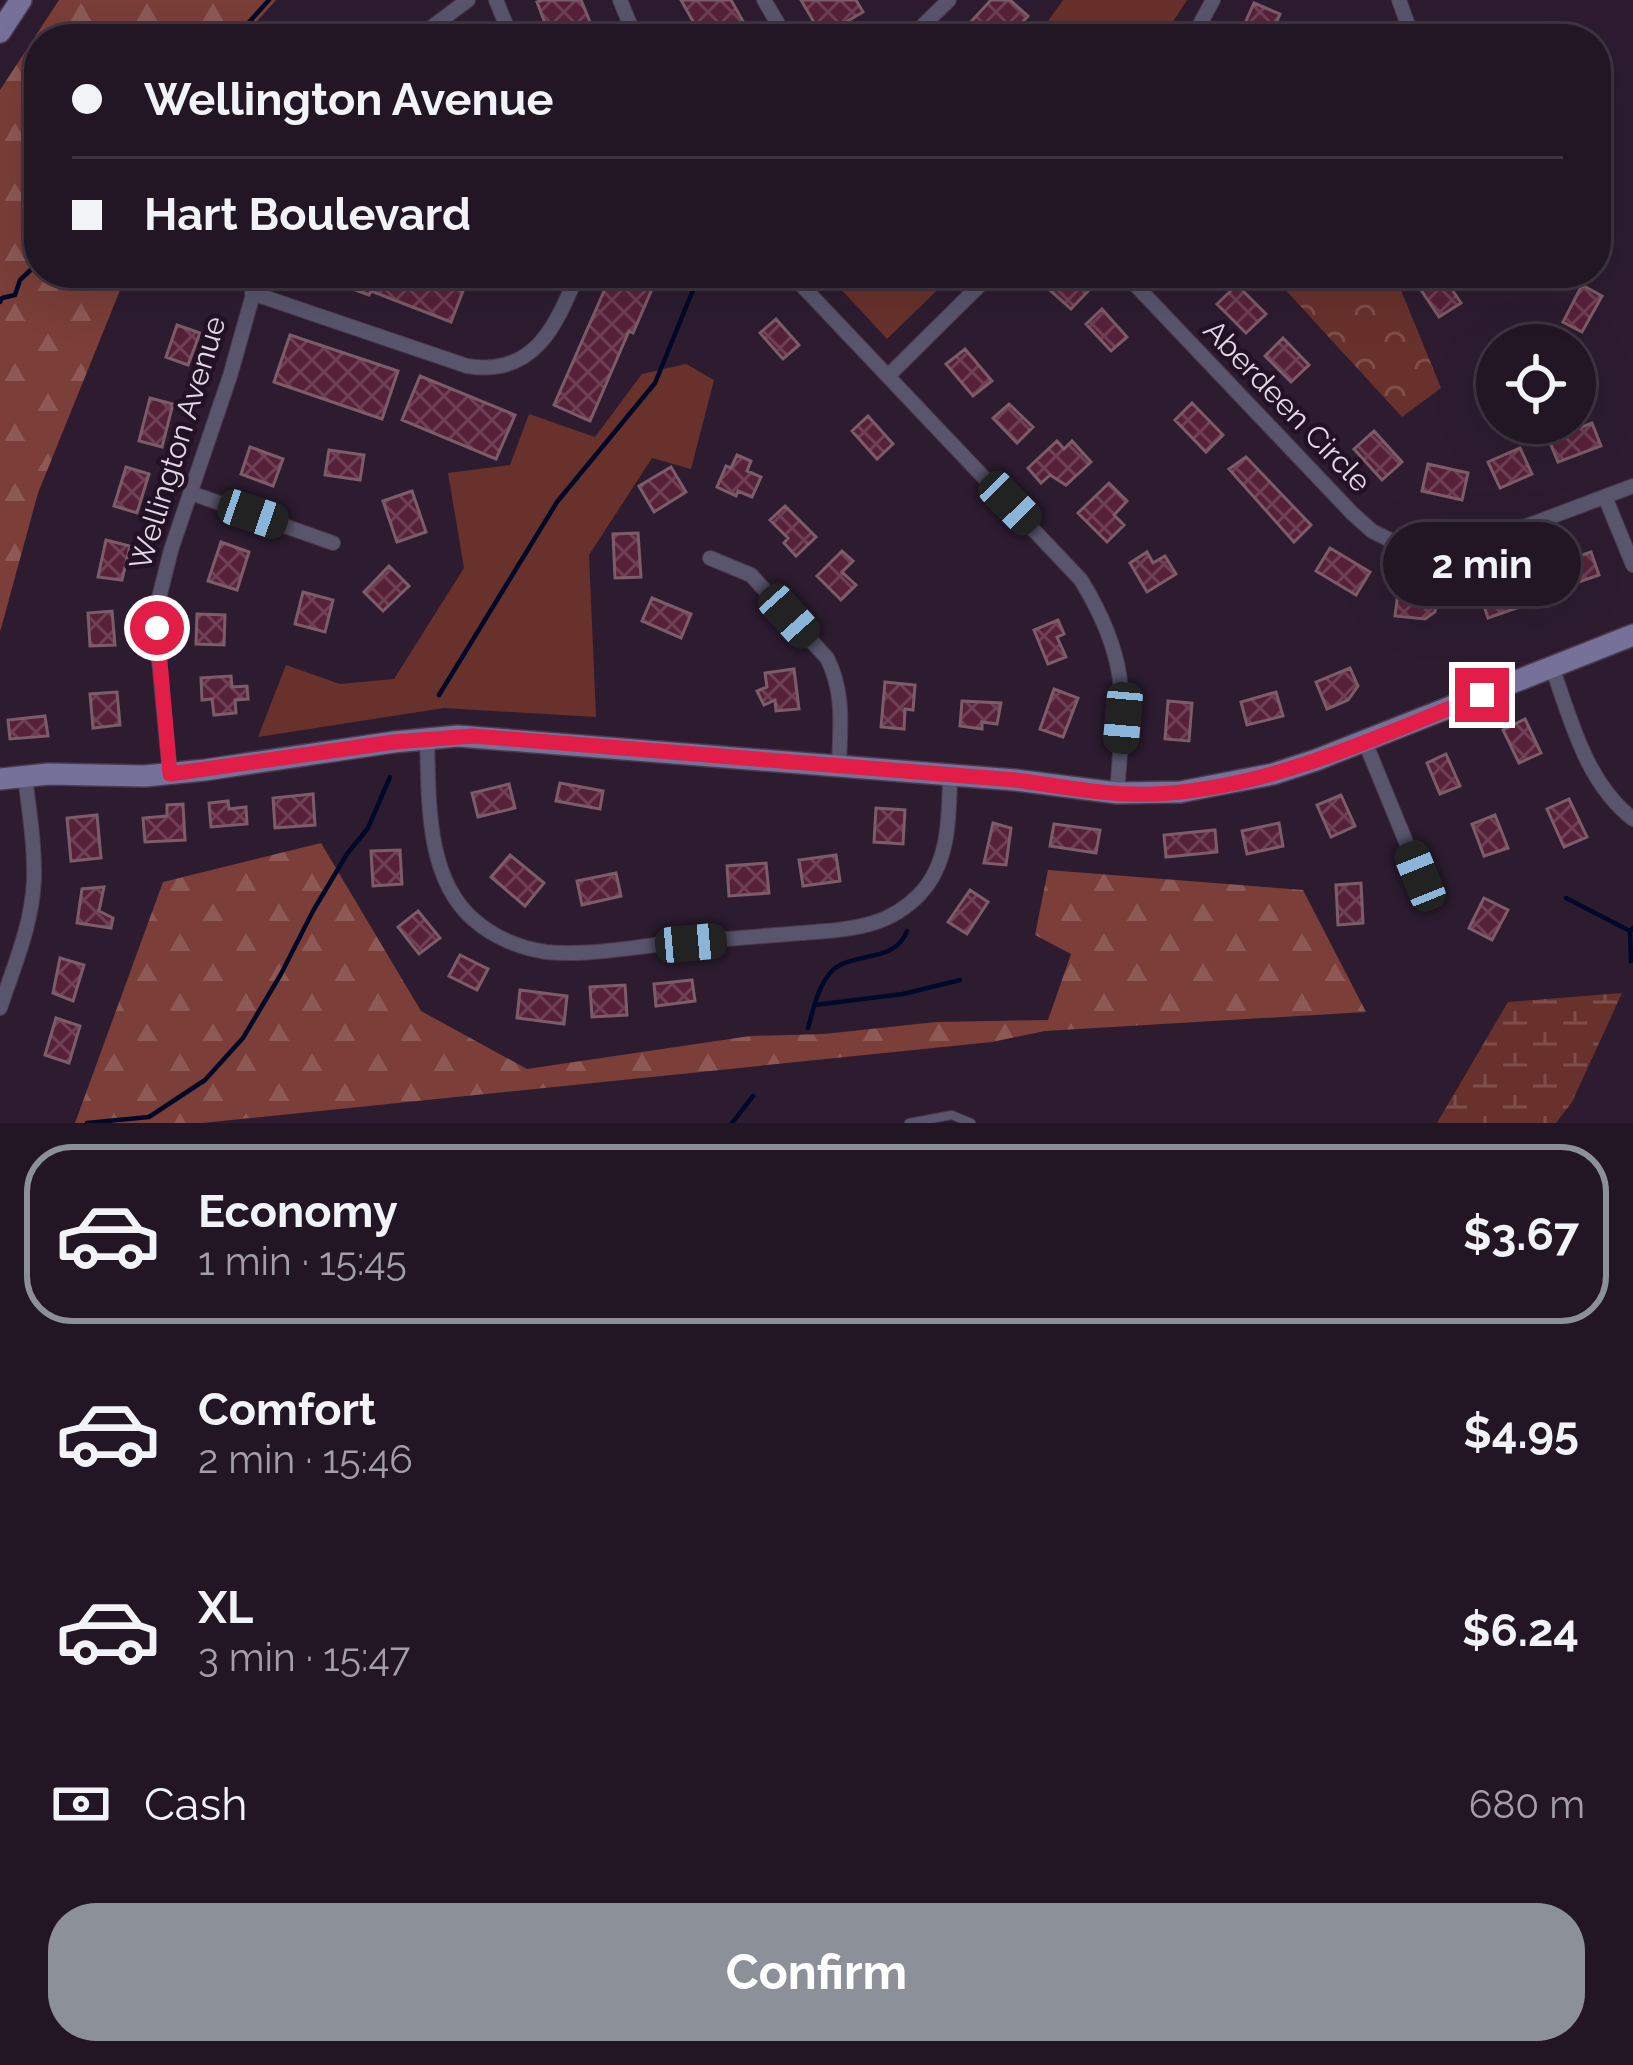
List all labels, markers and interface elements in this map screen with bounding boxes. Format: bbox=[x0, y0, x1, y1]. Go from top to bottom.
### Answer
text: Wellington Avenue bbox=[144, 73, 553, 126]
text: Hart Boulevard bbox=[144, 188, 471, 241]
street label: Wellington Avenue bbox=[122, 312, 233, 574]
street label: Aberdeen Circle bbox=[1197, 313, 1378, 499]
map controls bbox=[1476, 324, 1596, 444]
button: locate bbox=[1476, 324, 1596, 444]
car bbox=[972, 465, 1048, 541]
car bbox=[213, 485, 293, 543]
callout: 2 min bbox=[1383, 521, 1581, 605]
text: 2 min bbox=[1431, 541, 1533, 587]
car bbox=[752, 577, 826, 655]
route start bbox=[130, 601, 184, 655]
route end bbox=[1455, 668, 1509, 722]
car bbox=[1102, 681, 1144, 755]
car bbox=[1390, 836, 1450, 916]
car bbox=[654, 922, 728, 964]
icon: car bbox=[54, 1180, 162, 1288]
text: Economy bbox=[198, 1185, 398, 1238]
text: $3.67 bbox=[1463, 1208, 1579, 1261]
text: 1 min · 15:45 bbox=[198, 1238, 407, 1284]
icon: car bbox=[54, 1378, 162, 1486]
text: Comfort bbox=[198, 1383, 376, 1436]
text: $4.95 bbox=[1463, 1406, 1579, 1459]
text: 2 min · 15:46 bbox=[198, 1436, 413, 1482]
icon: car bbox=[54, 1576, 162, 1684]
text: XL bbox=[198, 1581, 253, 1634]
text: $6.24 bbox=[1462, 1604, 1579, 1657]
text: 3 min · 15:47 bbox=[198, 1634, 410, 1680]
icon: cash bbox=[48, 1771, 114, 1837]
text: Cash bbox=[144, 1778, 247, 1831]
text: 680 m bbox=[1469, 1781, 1585, 1827]
button: Confirm bbox=[48, 1903, 1585, 2041]

